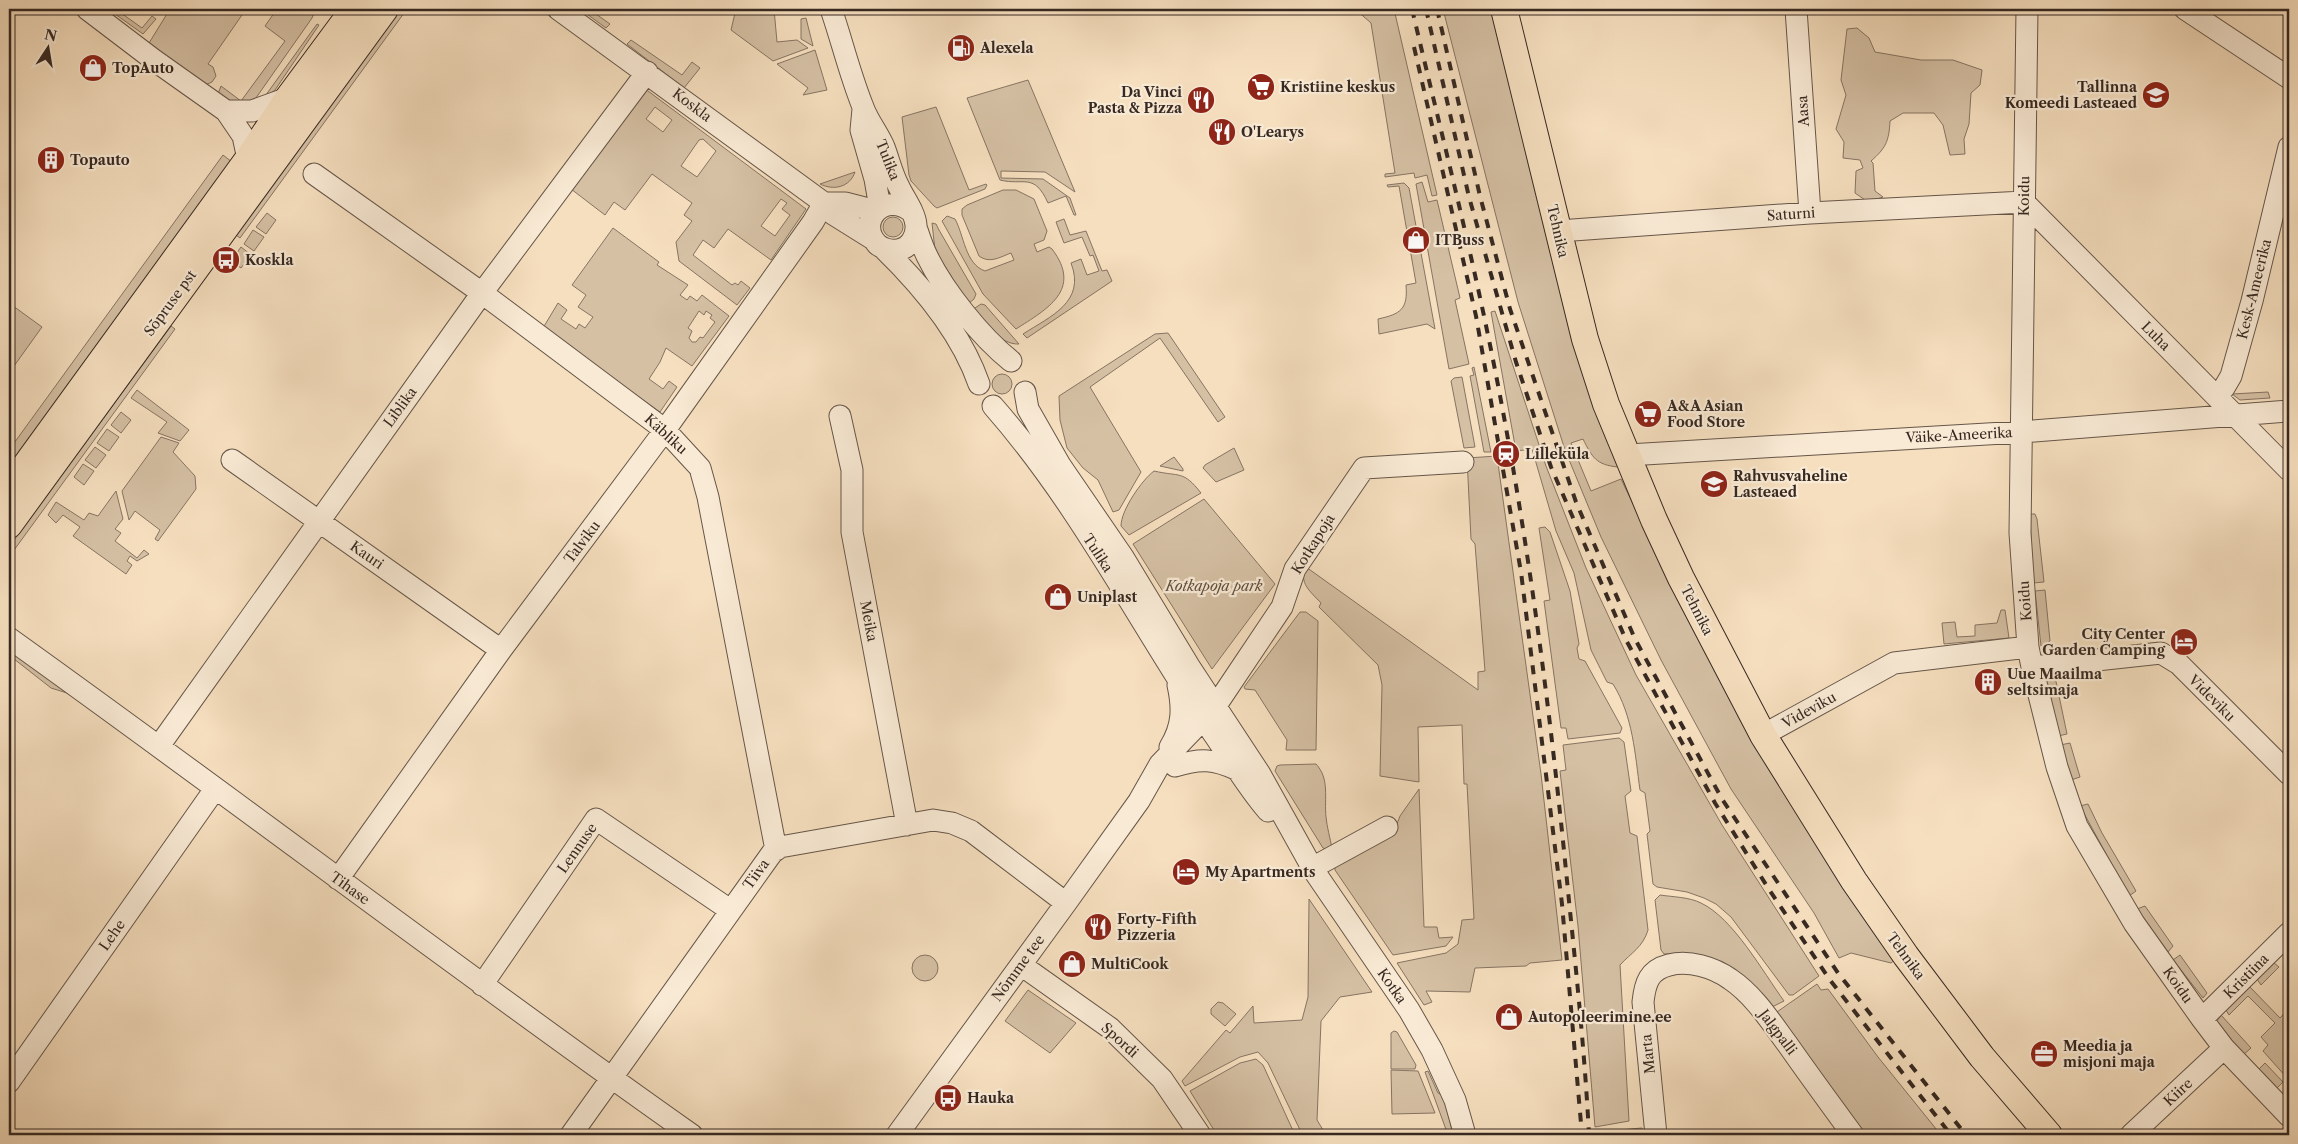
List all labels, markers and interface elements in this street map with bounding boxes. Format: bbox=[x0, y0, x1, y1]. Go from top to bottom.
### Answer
north arrow bbox=[22, 22, 72, 72]
text: N bbox=[43, 25, 59, 45]
fuel station icon: Alexela bbox=[946, 33, 976, 63]
place label: Alexela bbox=[979, 39, 1035, 57]
shop icon: TopAuto bbox=[78, 53, 108, 83]
place label: TopAuto bbox=[112, 59, 174, 77]
supermarket icon: Kristiine keskus bbox=[1246, 72, 1276, 102]
place label: Kristiine keskus bbox=[1280, 78, 1395, 96]
place label: Tallinna Komeedi Lasteaed bbox=[2005, 78, 2138, 112]
school or university icon: Tallinna Komeedi Lasteaed bbox=[2141, 80, 2171, 110]
place label: Da Vinci Pasta & Pizza bbox=[1088, 83, 1183, 117]
street label: Koskla bbox=[669, 84, 716, 126]
restaurant icon: Da Vinci Pasta & Pizza bbox=[1186, 85, 1216, 115]
street label: Aasa bbox=[1793, 94, 1813, 128]
restaurant icon: O'Learys bbox=[1207, 117, 1237, 147]
place label: O'Learys bbox=[1241, 123, 1304, 141]
street label: Tulika bbox=[872, 137, 904, 184]
building icon: Topauto bbox=[36, 145, 66, 175]
place label: Topauto bbox=[70, 151, 130, 169]
street label: Koidu bbox=[2015, 175, 2033, 216]
street label: Tehnika bbox=[1543, 203, 1573, 260]
street label: Saturni bbox=[1766, 203, 1816, 225]
shop icon: ITBuss bbox=[1401, 225, 1431, 255]
place label: ITBuss bbox=[1435, 231, 1484, 249]
street label: Kesk-Ameerika bbox=[2233, 236, 2275, 341]
bus stop icon: Koskla bbox=[211, 245, 241, 275]
place label: Koskla bbox=[245, 251, 294, 269]
street label: Sõpruse pst bbox=[140, 266, 200, 340]
street label: Luha bbox=[2138, 318, 2175, 355]
street label: Liblika bbox=[379, 383, 421, 431]
place label: A&A Asian Food Store bbox=[1666, 397, 1745, 431]
supermarket icon: A&A Asian Food Store bbox=[1633, 399, 1663, 429]
street label: Käbliku bbox=[641, 410, 692, 458]
street label: Väike-Ameerika bbox=[1904, 423, 2013, 447]
station icon: Lilleküla bbox=[1491, 439, 1521, 469]
place label: Lilleküla bbox=[1525, 445, 1590, 463]
place label: Rahvusvaheline Lasteaed bbox=[1733, 467, 1848, 501]
school or university icon: Rahvusvaheline Lasteaed bbox=[1699, 469, 1729, 499]
street label: Kotkapoja bbox=[1287, 510, 1339, 577]
street label: Talviku bbox=[560, 517, 604, 567]
street label: Tulika bbox=[1079, 530, 1117, 576]
street label: Kauri bbox=[347, 537, 387, 573]
park label: Kotkapoja park bbox=[1164, 577, 1263, 595]
street label: Koidu bbox=[2015, 580, 2035, 622]
shop icon: Uniplast bbox=[1043, 582, 1073, 612]
street label: Tehnika bbox=[1677, 582, 1718, 639]
place label: Uniplast bbox=[1077, 588, 1137, 606]
street label: Meika bbox=[856, 599, 882, 643]
place label: City Center Garden Camping bbox=[2042, 625, 2166, 659]
hotel icon: City Center Garden Camping bbox=[2169, 627, 2199, 657]
place label: Uue Maailma seltsimaja bbox=[2007, 665, 2103, 699]
building icon: Uue Maailma seltsimaja bbox=[1973, 667, 2003, 697]
street label: Videviku bbox=[2184, 670, 2239, 725]
street label: Videviku bbox=[1778, 688, 1839, 733]
street label: Lennuse bbox=[553, 819, 601, 877]
street label: Tiiva bbox=[739, 855, 773, 893]
hotel icon: My Apartments bbox=[1171, 857, 1201, 887]
place label: My Apartments bbox=[1205, 863, 1315, 881]
street label: Tihase bbox=[327, 868, 373, 908]
place label: Forty-Fifth Pizzeria bbox=[1117, 910, 1197, 944]
restaurant icon: Forty-Fifth Pizzeria bbox=[1083, 912, 1113, 942]
street label: Lehe bbox=[95, 916, 129, 954]
street label: Tehnika bbox=[1883, 929, 1930, 984]
street label: Nõmme tee bbox=[988, 931, 1048, 1005]
shop icon: MultiCook bbox=[1057, 949, 1087, 979]
street label: Kristiina bbox=[2220, 949, 2273, 1002]
place label: MultiCook bbox=[1091, 955, 1169, 973]
street label: Koidu bbox=[2159, 963, 2197, 1007]
street label: Kotka bbox=[1373, 965, 1411, 1008]
shop icon: Autopoleerimine.ee bbox=[1494, 1002, 1524, 1032]
street label: Jalgpalli bbox=[1754, 1004, 1801, 1058]
place label: Autopoleerimine.ee bbox=[1527, 1008, 1672, 1026]
street label: Spordi bbox=[1098, 1019, 1142, 1061]
street label: Marta bbox=[1637, 1033, 1659, 1075]
place label: Meedia ja misjoni maja bbox=[2063, 1037, 2156, 1071]
office icon: Meedia ja misjoni maja bbox=[2029, 1039, 2059, 1069]
street label: Kiire bbox=[2160, 1074, 2196, 1110]
bus stop icon: Hauka bbox=[933, 1083, 963, 1113]
place label: Hauka bbox=[967, 1089, 1015, 1107]

